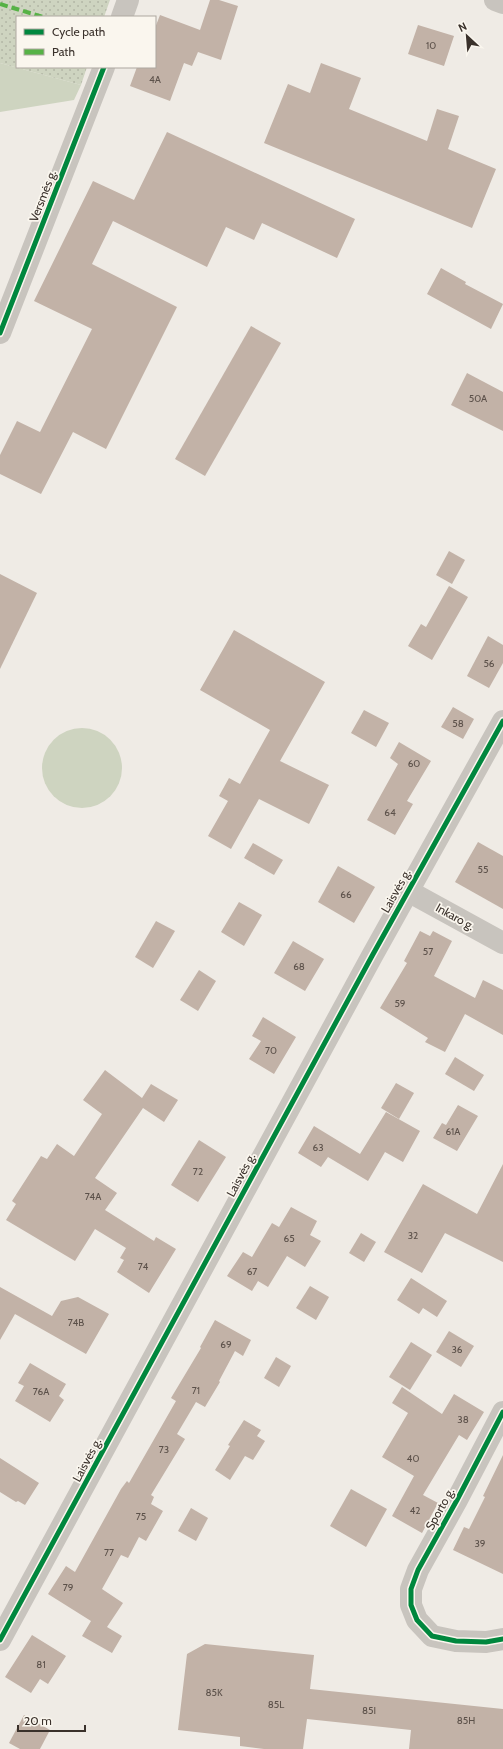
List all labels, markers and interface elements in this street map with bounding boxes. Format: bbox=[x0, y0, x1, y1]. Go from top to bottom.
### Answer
legend bbox=[16, 16, 156, 68]
north arrow bbox=[447, 16, 487, 56]
text: N bbox=[456, 19, 469, 35]
text: Cycle path bbox=[52, 24, 105, 39]
house number: 10 bbox=[426, 39, 436, 52]
text: Path bbox=[52, 44, 75, 59]
house number: 4A bbox=[149, 73, 162, 86]
street label: Versmės g. bbox=[26, 168, 59, 224]
house number: 50A bbox=[469, 392, 488, 405]
house number: 56 bbox=[483, 657, 495, 670]
house number: 58 bbox=[452, 717, 464, 730]
house number: 60 bbox=[408, 757, 420, 770]
house number: 64 bbox=[384, 806, 396, 819]
house number: 55 bbox=[478, 863, 488, 876]
street label: Laisvės g. bbox=[377, 866, 414, 915]
house number: 66 bbox=[340, 888, 352, 901]
street label: Inkaro g. bbox=[433, 900, 477, 933]
house number: 57 bbox=[423, 945, 433, 958]
house number: 68 bbox=[293, 960, 305, 973]
house number: 59 bbox=[394, 997, 406, 1010]
house number: 70 bbox=[265, 1044, 277, 1057]
house number: 61A bbox=[445, 1125, 461, 1138]
house number: 63 bbox=[312, 1141, 324, 1154]
street label: Laisvės g. bbox=[223, 1150, 258, 1199]
house number: 72 bbox=[193, 1165, 203, 1178]
house number: 74A bbox=[85, 1190, 102, 1203]
house number: 32 bbox=[408, 1229, 418, 1242]
house number: 65 bbox=[283, 1232, 295, 1245]
house number: 74 bbox=[138, 1260, 148, 1273]
house number: 67 bbox=[247, 1265, 257, 1278]
house number: 74B bbox=[68, 1316, 84, 1329]
house number: 69 bbox=[220, 1338, 232, 1351]
house number: 36 bbox=[451, 1343, 463, 1356]
house number: 71 bbox=[192, 1384, 200, 1397]
house number: 76A bbox=[33, 1385, 50, 1398]
house number: 38 bbox=[457, 1413, 469, 1426]
street label: Laisvės g. bbox=[69, 1435, 104, 1484]
house number: 73 bbox=[159, 1443, 169, 1456]
house number: 40 bbox=[407, 1452, 419, 1465]
street label: Sporto g. bbox=[422, 1485, 457, 1532]
house number: 42 bbox=[409, 1504, 421, 1517]
house number: 75 bbox=[136, 1510, 146, 1523]
house number: 39 bbox=[474, 1537, 486, 1550]
house number: 77 bbox=[104, 1546, 114, 1559]
house number: 79 bbox=[63, 1581, 74, 1594]
house number: 81 bbox=[36, 1658, 46, 1671]
house number: 85K bbox=[205, 1686, 223, 1699]
house number: 85L bbox=[268, 1698, 284, 1711]
house number: 85I bbox=[362, 1704, 376, 1717]
scale bar bbox=[18, 1707, 85, 1733]
text: 20 m bbox=[24, 1713, 52, 1728]
house number: 85H bbox=[457, 1714, 475, 1727]

